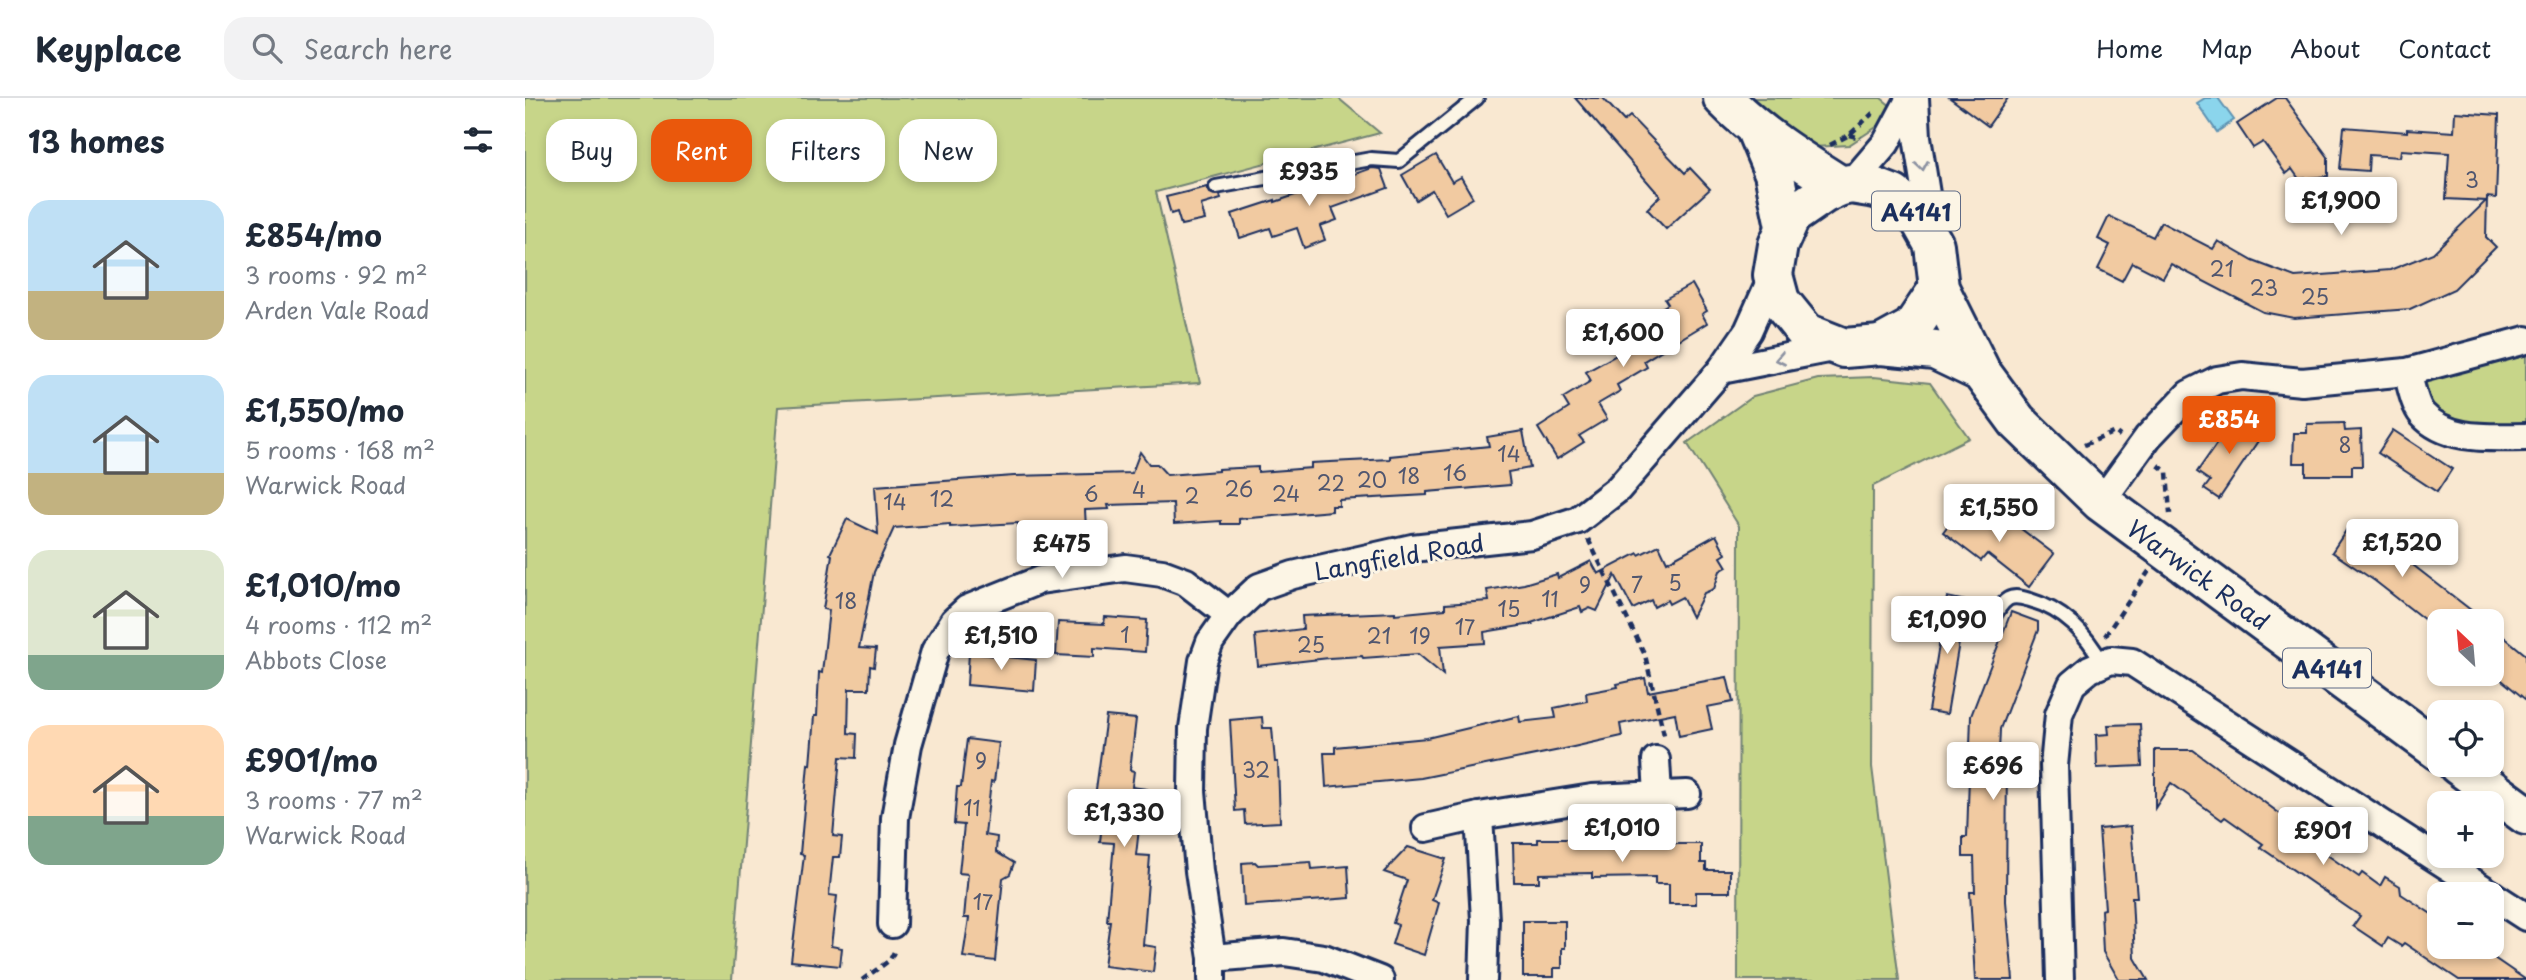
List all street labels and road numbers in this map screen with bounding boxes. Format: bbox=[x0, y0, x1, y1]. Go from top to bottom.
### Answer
road number: A4141 bbox=[1872, 192, 1960, 230]
street label: Warwick Road bbox=[2120, 510, 2278, 638]
street label: Langfield Road bbox=[1311, 523, 1487, 589]
road number: A4141 bbox=[2283, 648, 2371, 688]

